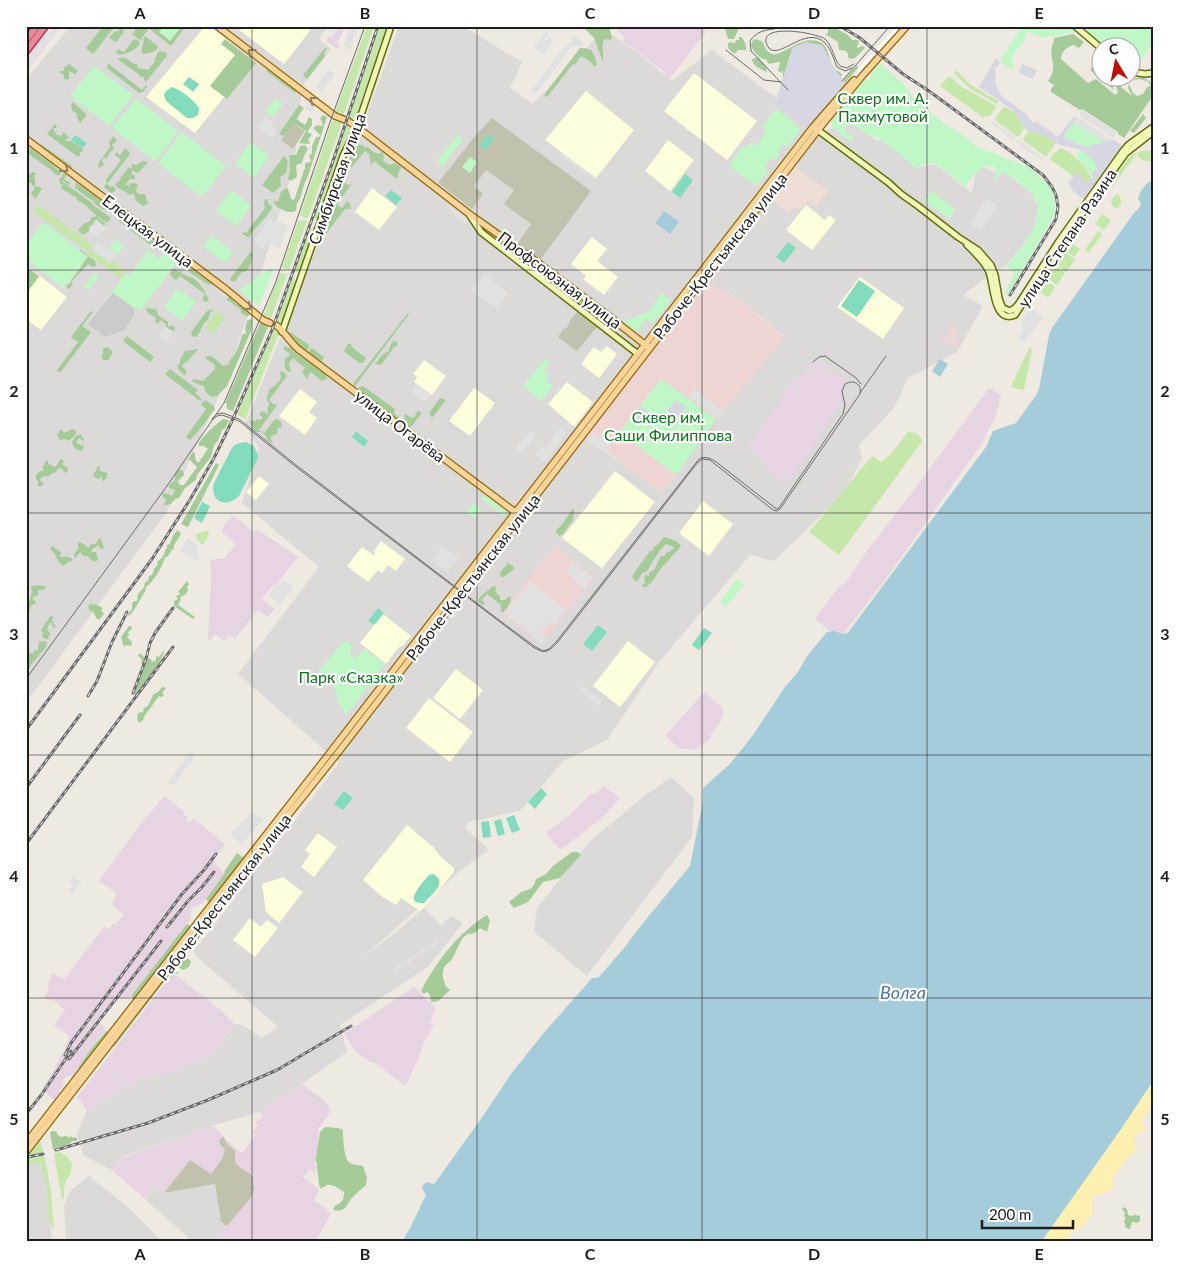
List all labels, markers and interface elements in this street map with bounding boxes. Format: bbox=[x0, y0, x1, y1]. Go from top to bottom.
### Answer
text: A bbox=[133, 3, 146, 22]
text: B bbox=[360, 3, 370, 22]
text: C bbox=[585, 3, 596, 22]
text: D bbox=[808, 3, 820, 22]
text: E bbox=[1034, 3, 1044, 22]
north arrow bbox=[1092, 38, 1142, 88]
text: С bbox=[1108, 39, 1120, 58]
one-way arrow bbox=[248, 50, 257, 58]
park label: Сквер им. А. Пахмутовой bbox=[837, 88, 929, 125]
one-way arrow bbox=[310, 97, 319, 105]
street label: Симбирская улица bbox=[304, 111, 369, 247]
text: 1 bbox=[9, 138, 19, 157]
text: 1 bbox=[1160, 138, 1170, 157]
one-way arrow bbox=[59, 163, 68, 171]
street label: улица Степана Разина bbox=[1013, 165, 1120, 311]
street label: Рабоче-Крестьянская улица bbox=[649, 169, 791, 343]
street label: Елецкая улица bbox=[99, 190, 197, 271]
street label: Профсоюзная улица bbox=[495, 227, 626, 332]
one-way arrow bbox=[242, 302, 251, 310]
text: 2 bbox=[9, 381, 19, 400]
text: 2 bbox=[1160, 381, 1170, 400]
street label: улица Огарёва bbox=[351, 385, 449, 466]
park label: Сквер им. Саши Филиппова bbox=[604, 407, 732, 444]
street label: Рабоче-Крестьянская улица bbox=[402, 490, 544, 664]
text: 3 bbox=[9, 624, 19, 643]
text: 3 bbox=[1160, 624, 1170, 643]
park label: Парк «Сказка» bbox=[299, 667, 404, 686]
street label: Рабоче-Крестьянская улица bbox=[153, 810, 295, 984]
text: 4 bbox=[9, 866, 19, 885]
text: 4 bbox=[1160, 866, 1170, 885]
water label: Волга bbox=[880, 981, 926, 1003]
text: 5 bbox=[9, 1109, 19, 1128]
text: 5 bbox=[1160, 1109, 1170, 1128]
scale bar bbox=[982, 1198, 1073, 1230]
text: 200 m bbox=[989, 1205, 1031, 1223]
text: A bbox=[133, 1244, 146, 1263]
text: B bbox=[360, 1244, 370, 1263]
text: C bbox=[585, 1244, 596, 1263]
text: D bbox=[808, 1244, 820, 1263]
text: E bbox=[1034, 1244, 1044, 1263]

